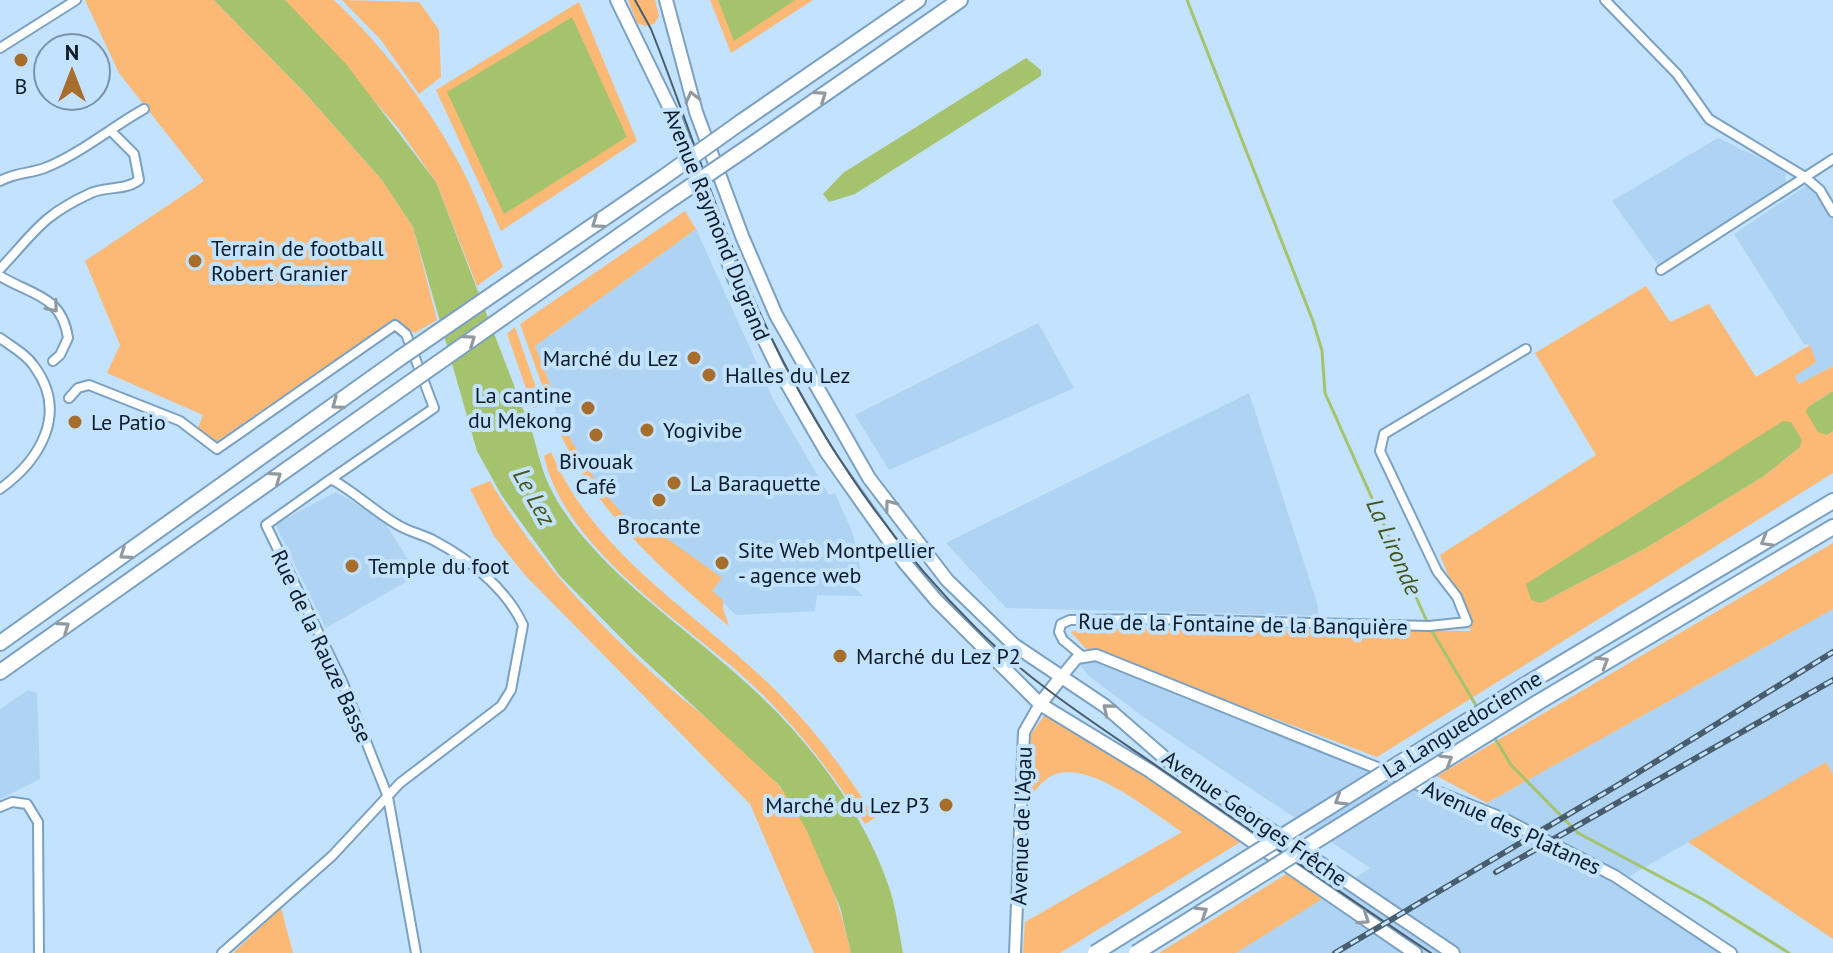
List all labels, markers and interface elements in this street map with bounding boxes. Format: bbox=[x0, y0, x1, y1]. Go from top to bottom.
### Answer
north arrow bbox=[32, 32, 112, 112]
text: N bbox=[65, 38, 79, 66]
marker: B bbox=[12, 51, 30, 69]
place label: B bbox=[15, 72, 27, 100]
one-way arrow bbox=[684, 90, 701, 104]
one-way arrow bbox=[812, 91, 826, 106]
street label: Avenue Raymond Dugrand bbox=[658, 104, 776, 344]
one-way arrow bbox=[591, 213, 605, 228]
place label: Terrain de football Robert Granier bbox=[211, 234, 384, 287]
marker: Terrain de football Robert Granier bbox=[186, 252, 204, 270]
one-way arrow bbox=[43, 298, 58, 313]
one-way arrow bbox=[462, 335, 476, 350]
place label: Marché du Lez bbox=[543, 344, 678, 372]
marker: Marché du Lez bbox=[685, 349, 703, 367]
place label: Halles du Lez bbox=[725, 361, 850, 389]
marker: Halles du Lez bbox=[700, 366, 718, 384]
place label: La cantine du Mekong bbox=[468, 381, 572, 434]
one-way arrow bbox=[331, 394, 345, 409]
marker: La cantine du Mekong bbox=[579, 399, 597, 417]
place label: Le Patio bbox=[91, 408, 166, 436]
marker: Le Patio bbox=[66, 413, 84, 431]
place label: Yogivibe bbox=[663, 416, 742, 444]
marker: Yogivibe bbox=[638, 421, 656, 439]
marker: Bivouak Café bbox=[587, 426, 605, 444]
place label: Bivouak Café bbox=[559, 447, 634, 500]
water label: Le Lez bbox=[506, 463, 563, 531]
place label: La Baraquette bbox=[690, 469, 821, 497]
one-way arrow bbox=[267, 472, 282, 487]
marker: La Baraquette bbox=[665, 474, 683, 492]
marker: Brocante bbox=[650, 491, 668, 509]
water label: La Lironde bbox=[1359, 494, 1430, 600]
one-way arrow bbox=[885, 499, 899, 514]
place label: Brocante bbox=[617, 512, 701, 540]
one-way arrow bbox=[1760, 531, 1775, 547]
place label: Site Web Montpellier - agence web bbox=[738, 536, 935, 589]
one-way arrow bbox=[119, 544, 133, 559]
street label: Rue de la Rauze Basse bbox=[265, 545, 379, 747]
place label: Temple du foot bbox=[368, 552, 510, 580]
marker: Site Web Montpellier - agence web bbox=[713, 554, 731, 572]
marker: Temple du foot bbox=[343, 557, 361, 575]
street label: Rue de la Fontaine de la Banquière bbox=[1078, 607, 1408, 641]
one-way arrow bbox=[55, 622, 69, 637]
place label: Marché du Lez P2 bbox=[856, 642, 1021, 670]
marker: Marché du Lez P2 bbox=[831, 647, 849, 665]
one-way arrow bbox=[1594, 657, 1609, 672]
street label: La Languedocienne bbox=[1377, 664, 1547, 784]
one-way arrow bbox=[1102, 704, 1117, 719]
street label: Avenue Georges Frêche bbox=[1157, 744, 1353, 892]
street label: Avenue de l'Agau bbox=[1004, 746, 1038, 906]
one-way arrow bbox=[1438, 754, 1453, 769]
street label: Avenue des Platanes bbox=[1419, 773, 1605, 881]
place label: Marché du Lez P3 bbox=[765, 791, 930, 819]
one-way arrow bbox=[1334, 791, 1349, 806]
marker: Marché du Lez P3 bbox=[937, 796, 955, 814]
one-way arrow bbox=[1193, 906, 1208, 921]
one-way arrow bbox=[1356, 909, 1370, 924]

